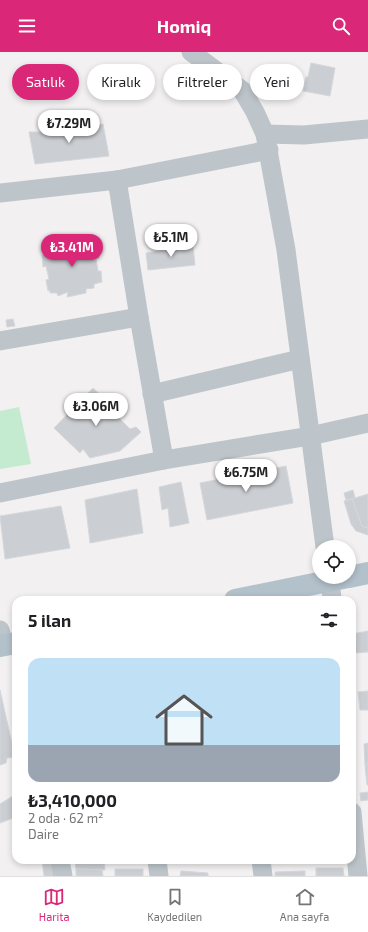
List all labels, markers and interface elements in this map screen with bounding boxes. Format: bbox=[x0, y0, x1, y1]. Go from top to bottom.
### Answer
icon: menu bbox=[16, 15, 38, 37]
text: Homiq bbox=[157, 15, 211, 37]
icon: search bbox=[330, 15, 352, 37]
chip: Satılık bbox=[12, 64, 79, 100]
chip: Kiralık bbox=[87, 64, 155, 100]
chip: Filtreler bbox=[163, 64, 242, 100]
chip: Yeni bbox=[250, 64, 304, 100]
pin: ₺7.29M bbox=[36, 110, 102, 144]
text: ₺7.29M bbox=[47, 115, 91, 131]
pin: ₺5.1M bbox=[143, 224, 199, 258]
text: ₺5.1M bbox=[153, 229, 189, 245]
pin: ₺3.41M bbox=[39, 234, 105, 268]
text: ₺3.41M bbox=[50, 239, 94, 255]
pin: ₺3.06M bbox=[63, 393, 129, 427]
text: ₺3.06M bbox=[73, 398, 119, 414]
pin: ₺6.75M bbox=[213, 459, 279, 493]
text: ₺6.75M bbox=[224, 464, 268, 480]
map controls bbox=[312, 540, 356, 584]
button: locate bbox=[312, 540, 356, 584]
icon: filters bbox=[318, 609, 340, 631]
text: 5 ilan bbox=[28, 610, 71, 630]
icon: home bbox=[148, 684, 220, 756]
text: ₺3,410,000 bbox=[28, 790, 117, 810]
text: 2 oda · 62 m² bbox=[28, 810, 103, 826]
text: Daire bbox=[28, 826, 59, 842]
tab: Harita bbox=[39, 886, 70, 923]
tab: Kaydedilen bbox=[147, 886, 202, 923]
tab: Ana sayfa bbox=[280, 886, 329, 923]

